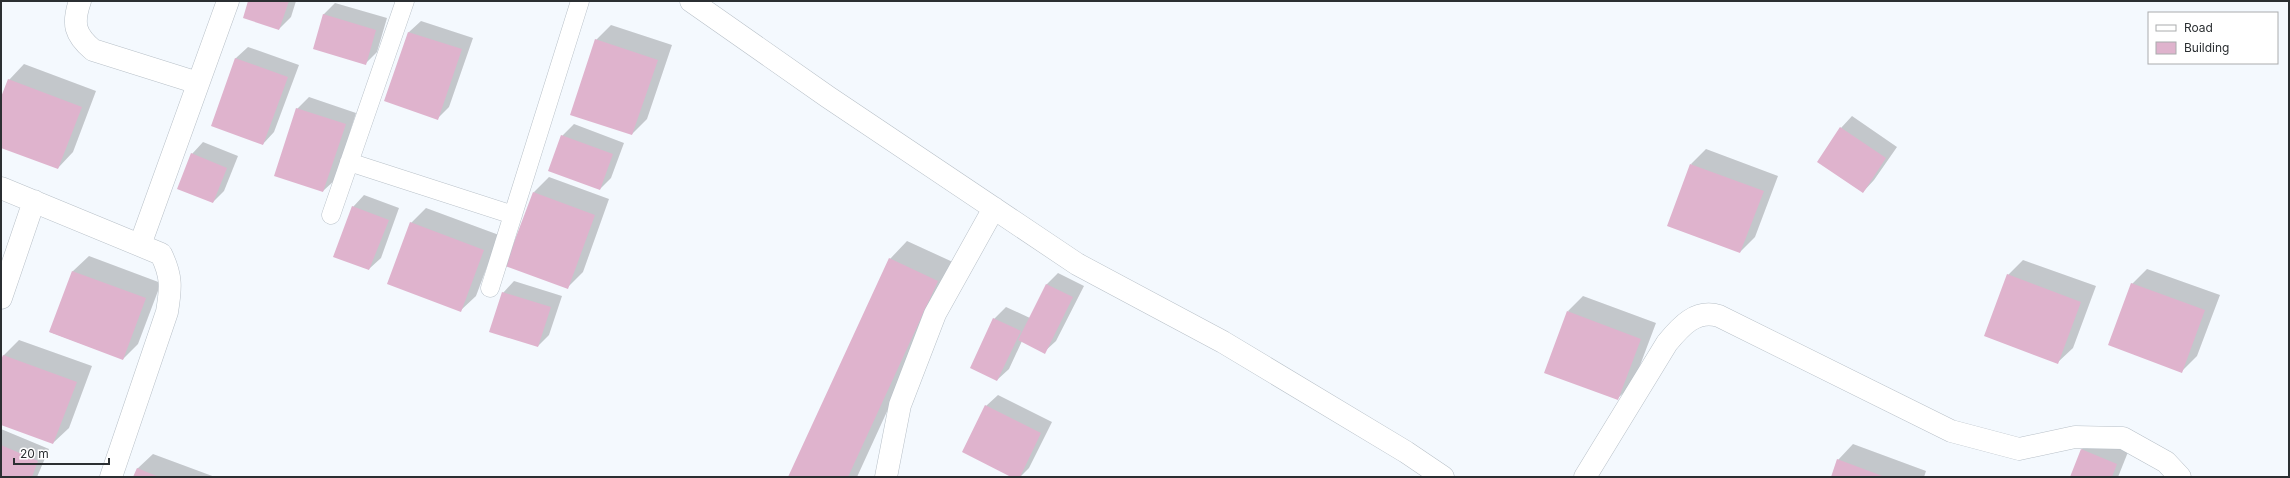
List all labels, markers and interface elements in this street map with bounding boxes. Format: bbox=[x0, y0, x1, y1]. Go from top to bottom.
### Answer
legend bbox=[2148, 12, 2278, 64]
text: Road bbox=[2184, 20, 2213, 35]
text: Building bbox=[2184, 40, 2229, 55]
scale bar bbox=[14, 440, 109, 466]
text: 20 m bbox=[20, 446, 49, 461]

